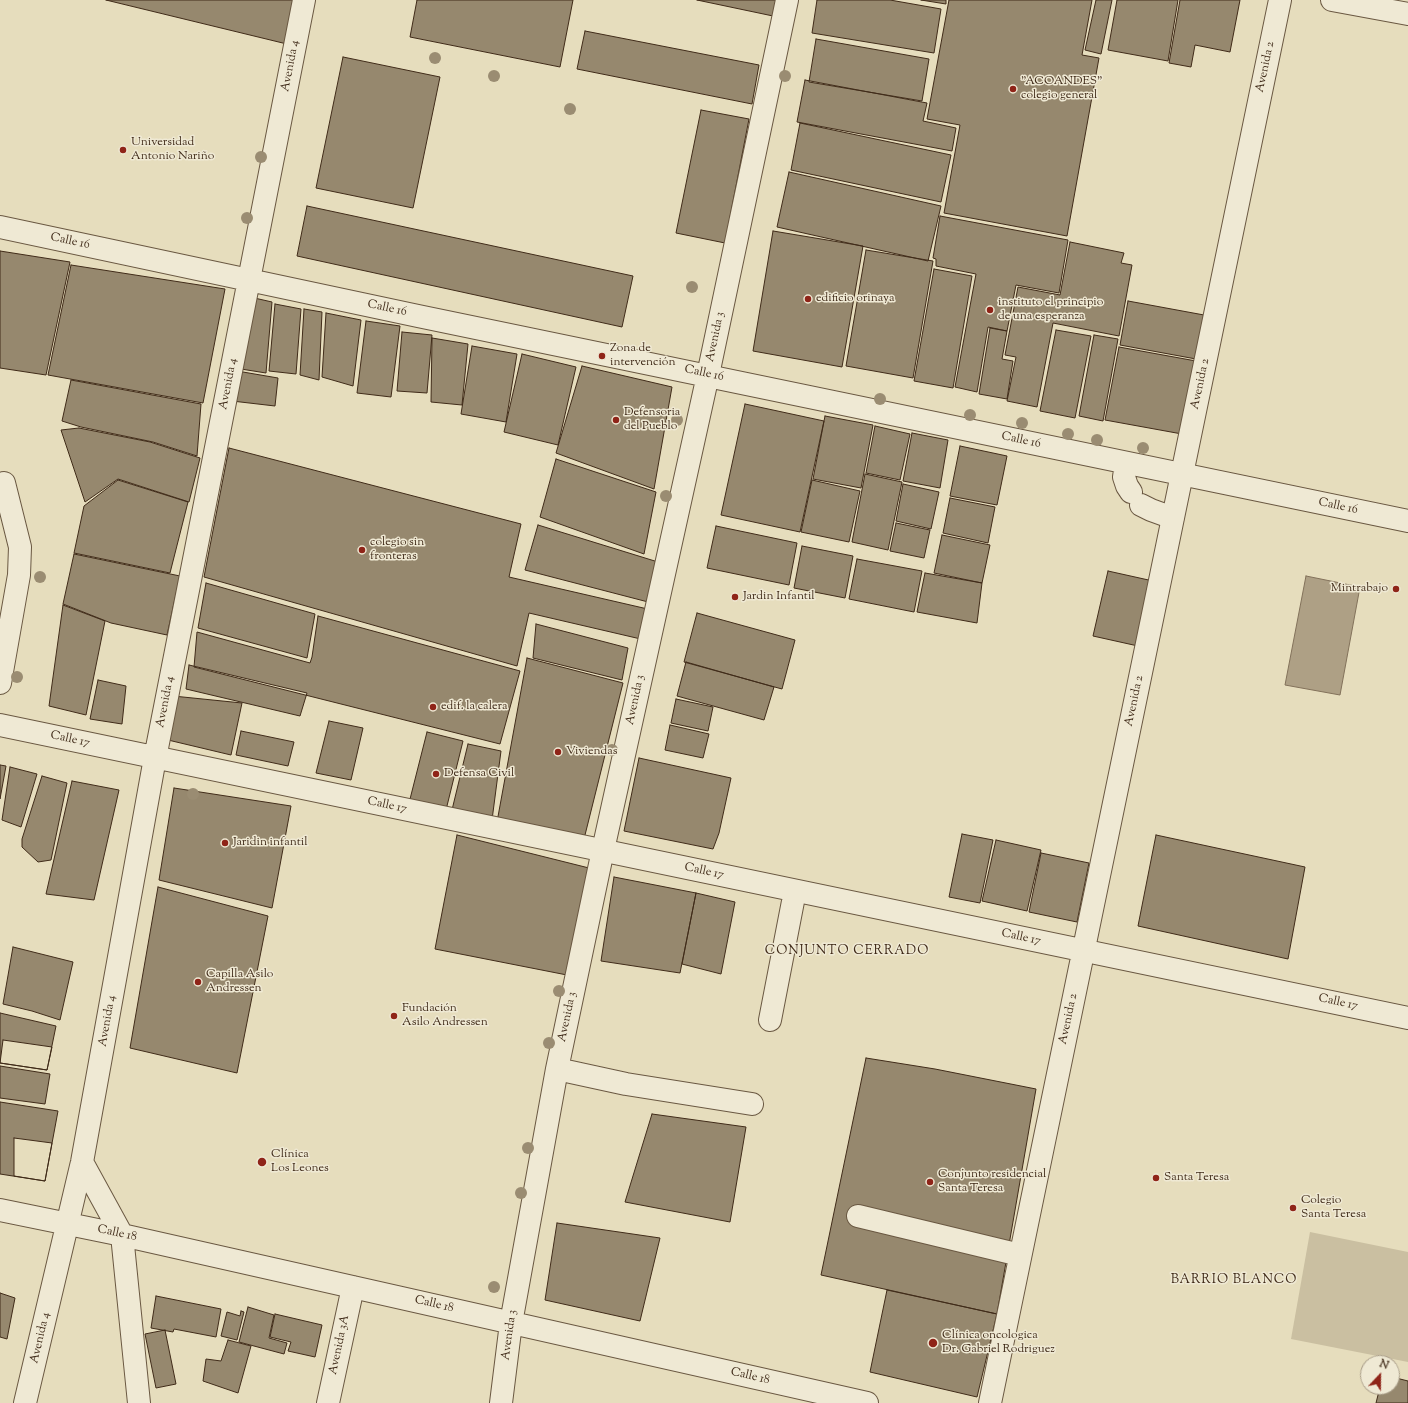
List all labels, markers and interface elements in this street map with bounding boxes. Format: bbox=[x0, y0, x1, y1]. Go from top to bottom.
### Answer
street label: Avenida 4 bbox=[279, 39, 303, 93]
street label: Avenida 2 bbox=[1254, 40, 1278, 94]
place label: "ACOANDES" colegio general bbox=[1021, 75, 1102, 103]
marker: "ACOANDES" colegio general bbox=[1008, 84, 1018, 94]
place label: Universidad Antonio Nariño bbox=[131, 136, 214, 164]
marker: Universidad Antonio Nariño bbox=[118, 145, 128, 155]
street label: Calle 16 bbox=[49, 231, 91, 253]
place label: edificio orinaya bbox=[816, 292, 895, 306]
marker: edificio orinaya bbox=[803, 294, 813, 304]
place label: instituto el principio de una esperanza bbox=[998, 296, 1103, 324]
street label: Calle 16 bbox=[366, 298, 408, 320]
marker: instituto el principio de una esperanza bbox=[985, 305, 995, 315]
street label: Avenida 3 bbox=[704, 311, 728, 363]
place label: Zona de intervención bbox=[610, 342, 675, 370]
marker: Zona de intervención bbox=[597, 351, 607, 361]
street label: Avenida 4 bbox=[217, 357, 241, 411]
street label: Avenida 2 bbox=[1189, 357, 1213, 411]
street label: Calle 16 bbox=[683, 363, 725, 385]
place label: Defensoria del Pueblo bbox=[624, 406, 680, 434]
marker: Defensoria del Pueblo bbox=[611, 415, 621, 425]
street label: Calle 16 bbox=[1000, 430, 1042, 452]
street label: Calle 16 bbox=[1317, 496, 1359, 518]
place label: colegio sin fronteras bbox=[370, 536, 424, 564]
marker: colegio sin fronteras bbox=[357, 545, 367, 555]
place label: Mintrabajo bbox=[1331, 582, 1388, 596]
marker: Mintrabajo bbox=[1391, 584, 1401, 594]
place label: Jardin Infantil bbox=[743, 590, 815, 604]
marker: Jardin Infantil bbox=[730, 592, 740, 602]
street label: Avenida 3 bbox=[624, 674, 648, 726]
street label: Avenida 2 bbox=[1123, 674, 1147, 728]
street label: Avenida 4 bbox=[154, 675, 178, 729]
place label: edif. la calera bbox=[441, 700, 508, 714]
marker: edif. la calera bbox=[428, 702, 438, 712]
street label: Calle 17 bbox=[49, 729, 91, 751]
place label: Viviendas bbox=[566, 745, 618, 759]
marker: Viviendas bbox=[553, 747, 563, 757]
place label: Defensa Civil bbox=[444, 767, 514, 781]
marker: Defensa Civil bbox=[431, 769, 441, 779]
street label: Calle 17 bbox=[366, 795, 408, 817]
place label: Jaridin infantil bbox=[233, 836, 308, 850]
marker: Jaridin infantil bbox=[220, 838, 230, 848]
street label: Calle 17 bbox=[683, 861, 725, 883]
street label: Calle 17 bbox=[1000, 927, 1042, 949]
district label: CONJUNTO CERRADO bbox=[765, 944, 929, 960]
place label: Capilla Asilo Andressen bbox=[206, 968, 273, 996]
marker: Capilla Asilo Andressen bbox=[193, 977, 203, 987]
street label: Avenida 3 bbox=[556, 991, 580, 1043]
street label: Avenida 2 bbox=[1057, 992, 1081, 1046]
street label: Calle 17 bbox=[1317, 992, 1359, 1014]
street label: Avenida 4 bbox=[96, 994, 120, 1048]
place label: Fundación Asilo Andressen bbox=[402, 1002, 488, 1030]
marker: Fundación Asilo Andressen bbox=[389, 1011, 399, 1021]
place label: Clínica Los Leones bbox=[271, 1148, 329, 1176]
marker: Clínica Los Leones bbox=[256, 1156, 268, 1168]
place label: Conjunto residencial Santa Teresa bbox=[938, 1168, 1046, 1196]
place label: Santa Teresa bbox=[1164, 1171, 1229, 1185]
marker: Santa Teresa bbox=[1151, 1173, 1161, 1183]
marker: Conjunto residencial Santa Teresa bbox=[925, 1177, 935, 1187]
place label: Colegio Santa Teresa bbox=[1301, 1194, 1366, 1222]
marker: Colegio Santa Teresa bbox=[1288, 1203, 1298, 1213]
street label: Calle 18 bbox=[96, 1223, 138, 1245]
district label: BARRIO BLANCO bbox=[1171, 1273, 1297, 1289]
street label: Calle 18 bbox=[413, 1294, 455, 1316]
street label: Avenida 3 bbox=[499, 1309, 521, 1361]
street label: Avenida 4 bbox=[28, 1311, 54, 1365]
street label: Avenida 3A bbox=[327, 1314, 353, 1376]
place label: Clínica oncologica Dr. Gabriel Rodriguez bbox=[942, 1329, 1055, 1357]
marker: Clínica oncologica Dr. Gabriel Rodriguez bbox=[927, 1337, 939, 1349]
north arrow bbox=[1360, 1355, 1400, 1395]
text: N bbox=[1377, 1356, 1391, 1374]
street label: Calle 18 bbox=[729, 1366, 771, 1388]

